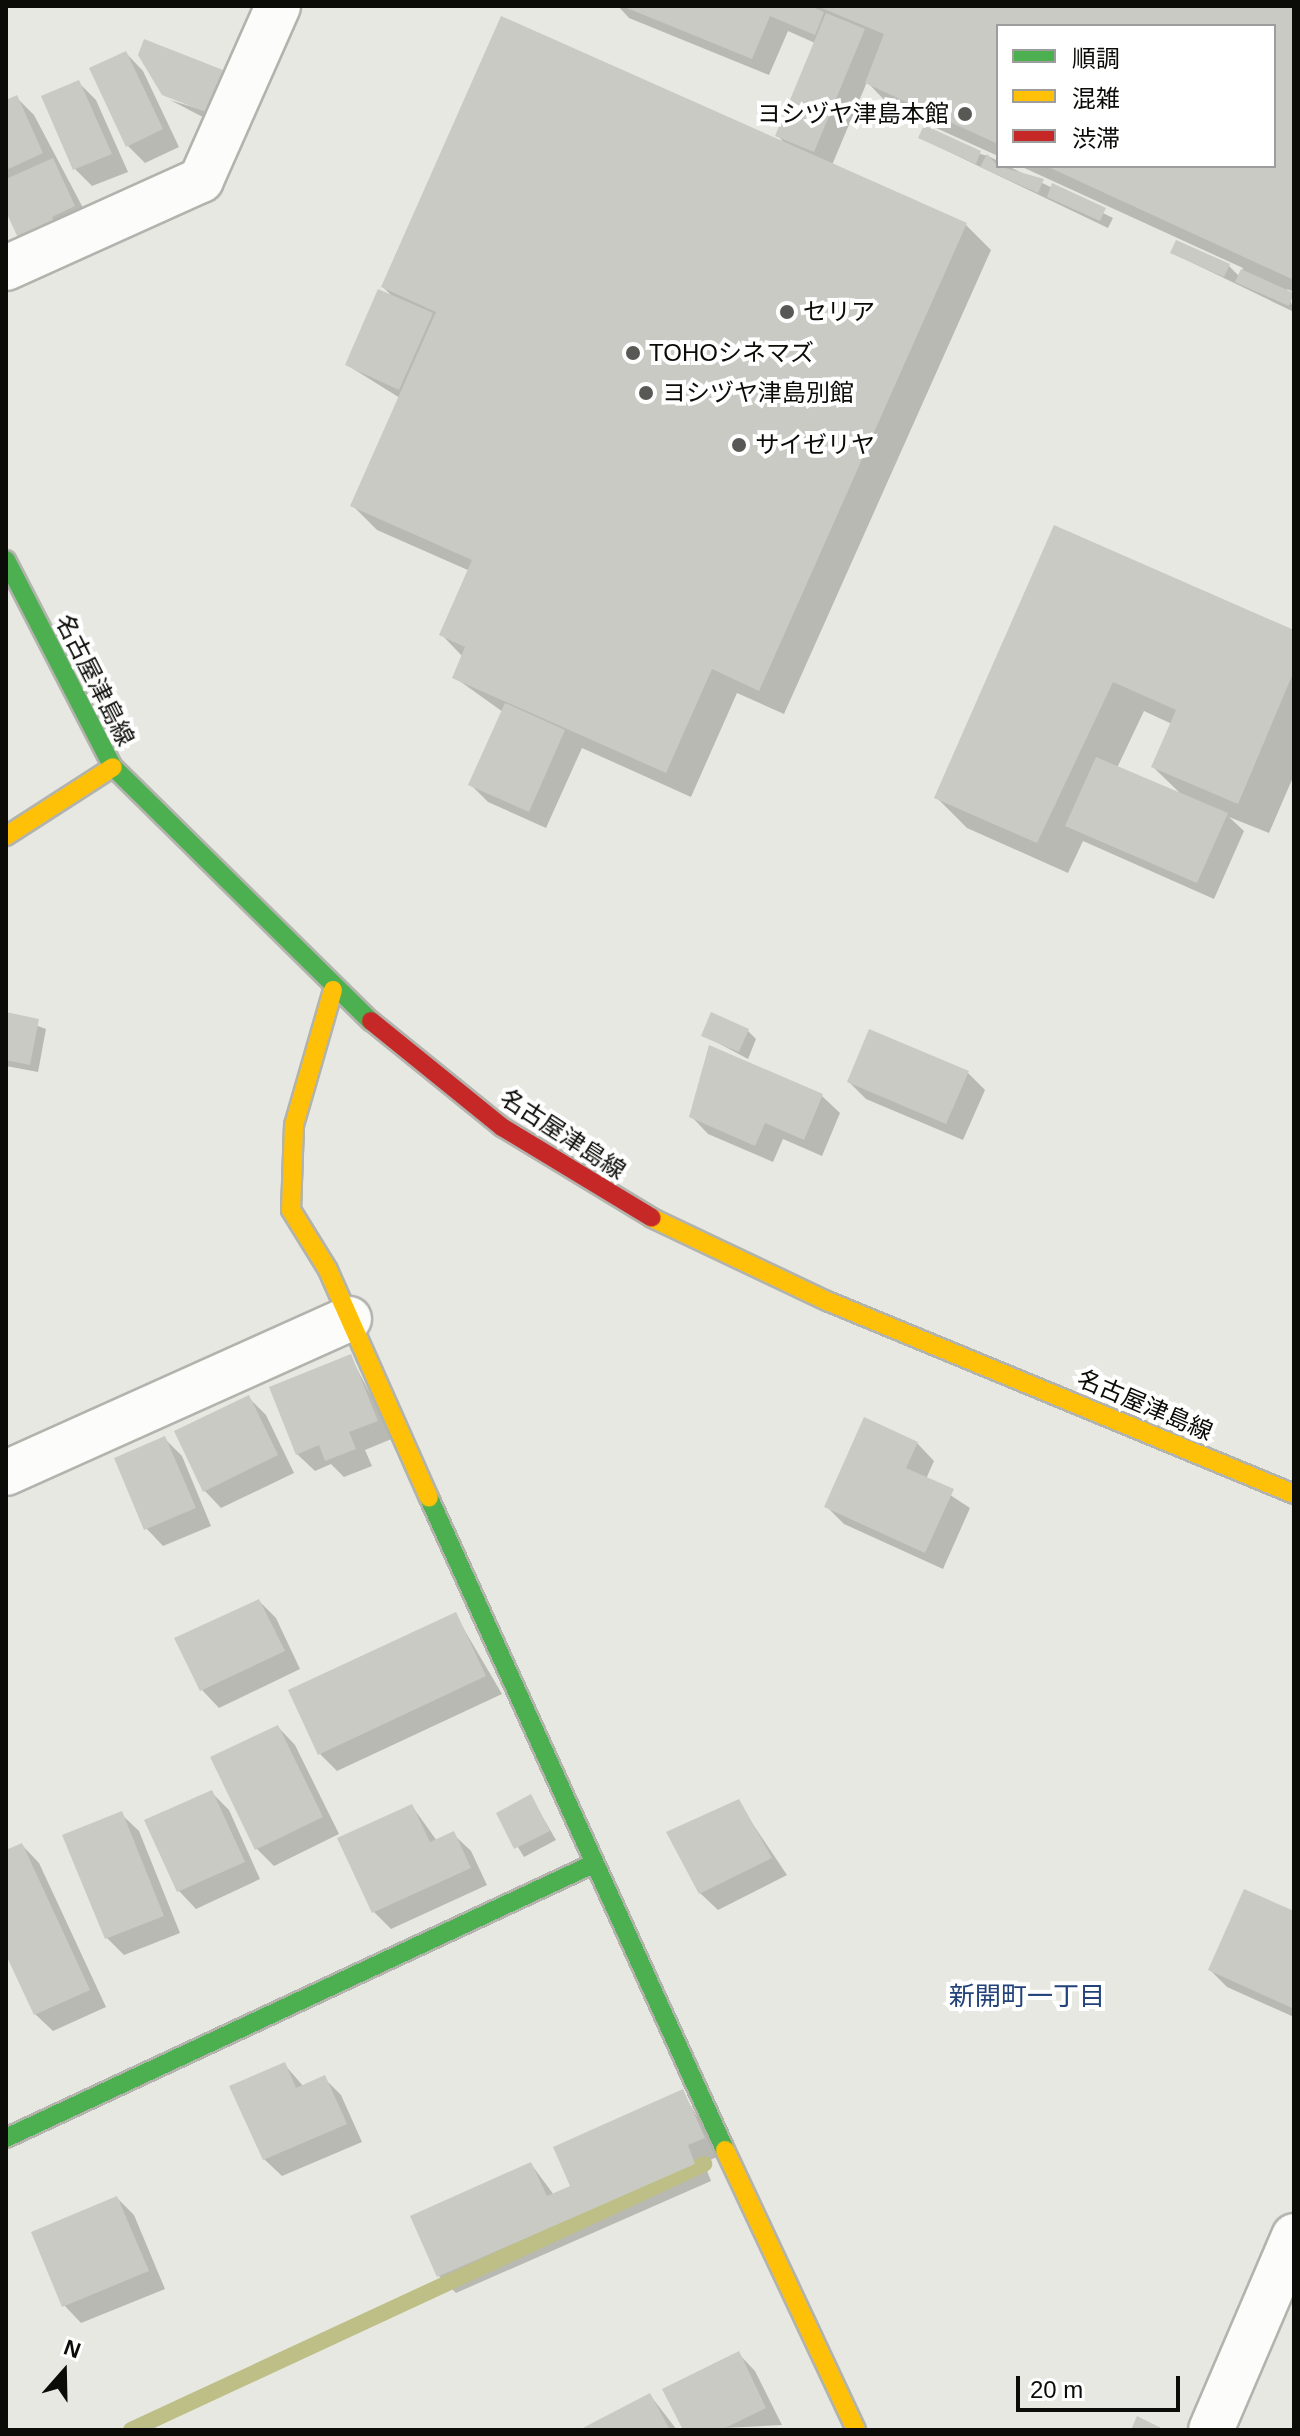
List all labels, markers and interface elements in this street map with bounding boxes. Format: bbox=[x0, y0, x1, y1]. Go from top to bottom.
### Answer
legend bbox=[996, 24, 1276, 168]
text: 順調 bbox=[1072, 45, 1120, 72]
text: 混雑 bbox=[1072, 85, 1120, 112]
place label: ヨシヅヤ津島本館 bbox=[757, 100, 949, 128]
marker: ヨシヅヤ津島本館 bbox=[956, 105, 974, 123]
text: 渋滞 bbox=[1072, 125, 1120, 152]
place label: セリア bbox=[803, 298, 875, 326]
marker: セリア bbox=[778, 303, 796, 321]
place label: TOHOシネマズ bbox=[649, 339, 814, 367]
marker: TOHOシネマズ bbox=[624, 344, 642, 362]
place label: ヨシヅヤ津島別館 bbox=[662, 379, 854, 407]
marker: ヨシヅヤ津島別館 bbox=[637, 384, 655, 402]
place label: サイゼリヤ bbox=[755, 431, 875, 459]
marker: サイゼリヤ bbox=[730, 436, 748, 454]
street label: 名古屋津島線 bbox=[49, 609, 141, 751]
street label: 名古屋津島線 bbox=[495, 1083, 631, 1185]
street label: 名古屋津島線 bbox=[1073, 1364, 1217, 1446]
district label: 新開町一丁目 bbox=[949, 1981, 1105, 2013]
north arrow bbox=[24, 2332, 104, 2412]
text: N bbox=[61, 2335, 84, 2363]
scale bar bbox=[1020, 2360, 1184, 2410]
text: 20 m bbox=[1030, 2376, 1083, 2403]

